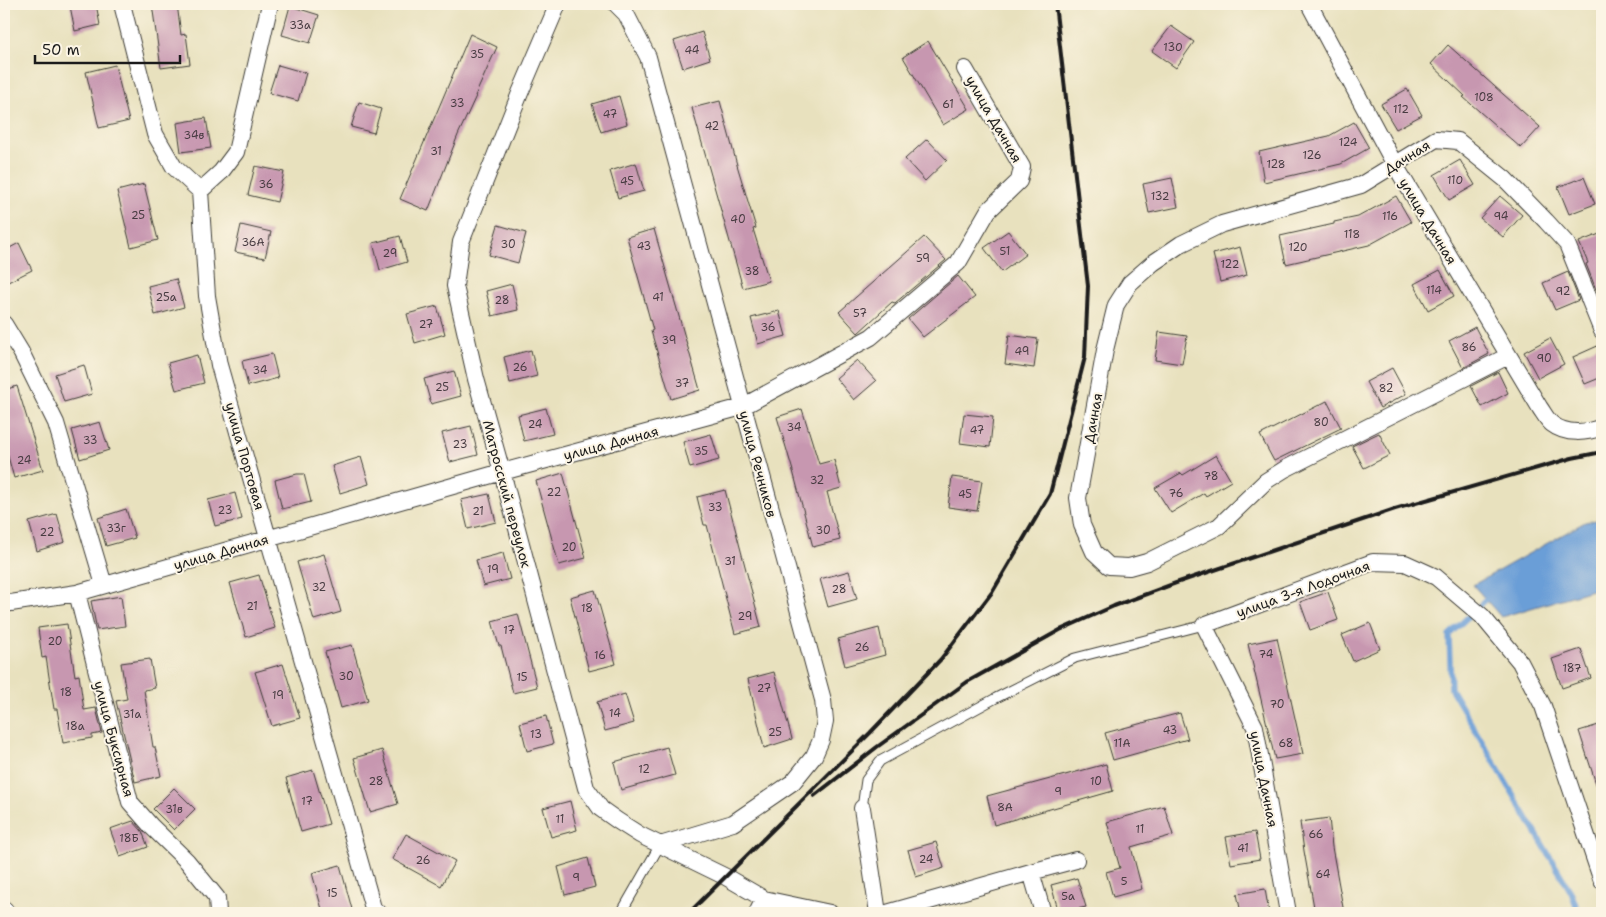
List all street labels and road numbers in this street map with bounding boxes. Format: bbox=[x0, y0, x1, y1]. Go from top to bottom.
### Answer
street label: улица Дачная bbox=[962, 72, 1026, 166]
street label: Дачная bbox=[1381, 136, 1433, 178]
street label: улица Дачная bbox=[1395, 174, 1461, 268]
street label: Дачная bbox=[1080, 391, 1106, 445]
street label: улица Портовая bbox=[221, 400, 269, 512]
street label: улица Речников bbox=[735, 409, 781, 519]
street label: Матросский переулок bbox=[479, 418, 536, 570]
street label: улица Дачная bbox=[561, 422, 661, 464]
street label: улица Дачная bbox=[172, 530, 270, 574]
street label: улица 3-я Лодочная bbox=[1234, 556, 1372, 622]
street label: улица Буксирная bbox=[90, 679, 138, 799]
street label: улица Дачная bbox=[1246, 729, 1282, 829]

